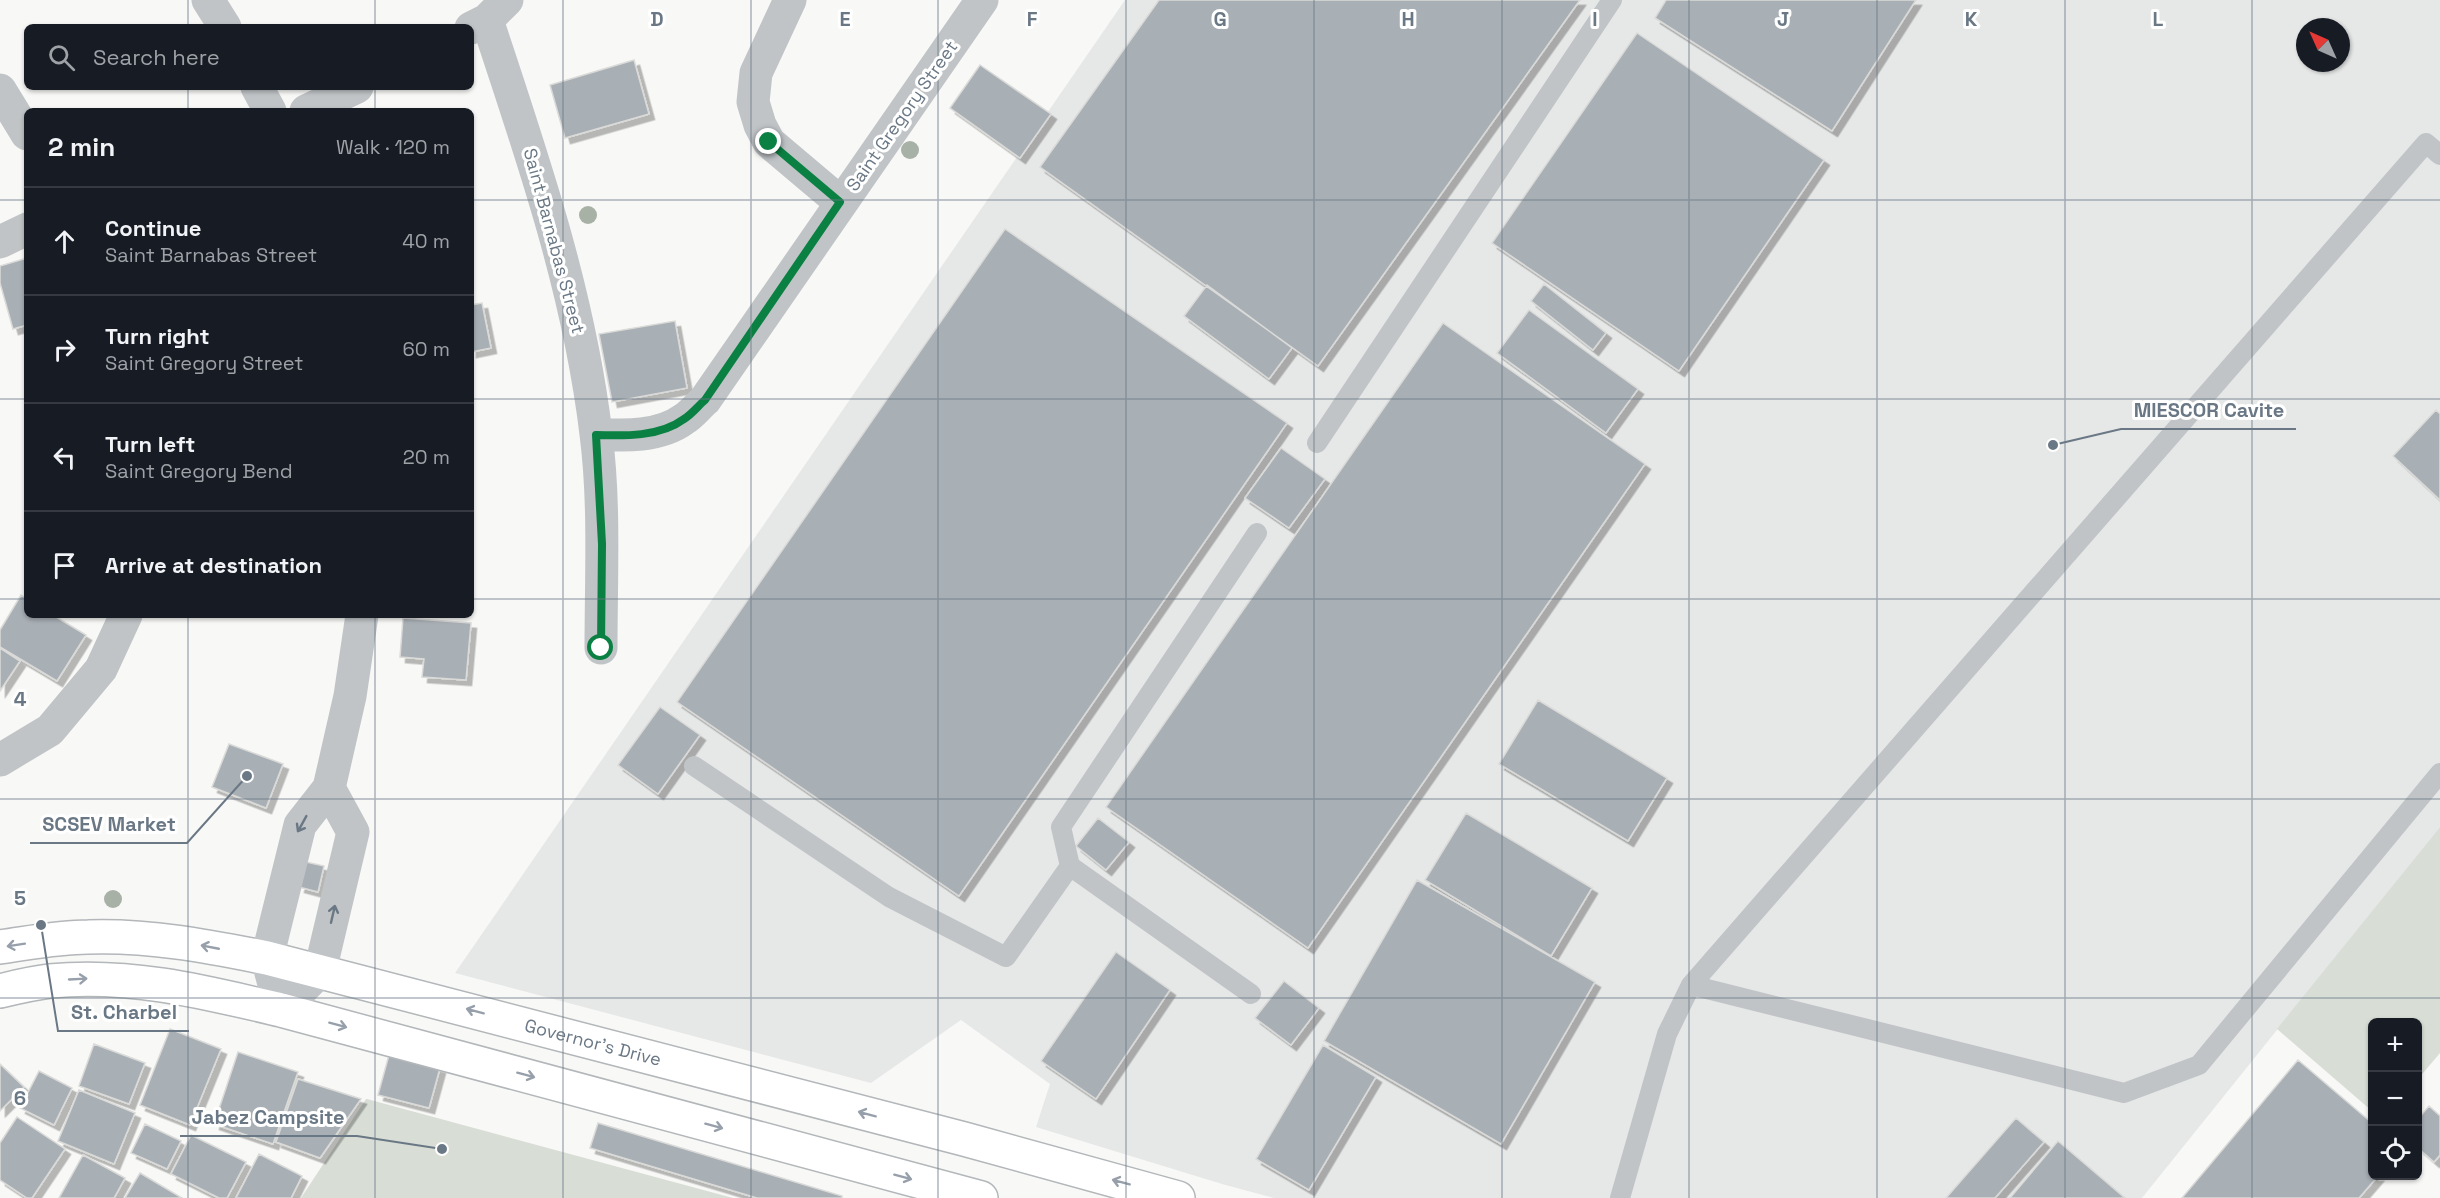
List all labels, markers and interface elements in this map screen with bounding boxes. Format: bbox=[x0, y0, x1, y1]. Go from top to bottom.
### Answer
text: D bbox=[650, 6, 664, 32]
text: E bbox=[839, 6, 851, 32]
text: F bbox=[1027, 6, 1038, 32]
text: G bbox=[1213, 6, 1227, 32]
text: H bbox=[1401, 6, 1415, 32]
text: I bbox=[1592, 6, 1598, 32]
text: J bbox=[1777, 6, 1789, 32]
text: K bbox=[1965, 6, 1978, 32]
text: L bbox=[2153, 6, 2164, 32]
north arrow bbox=[2296, 18, 2350, 72]
search box bbox=[24, 24, 474, 90]
street label: Saint Gregory Street bbox=[841, 36, 962, 195]
icon: search bbox=[45, 41, 78, 74]
text: Search here bbox=[93, 43, 220, 71]
route end bbox=[755, 128, 781, 154]
text: 2 min bbox=[48, 130, 115, 164]
text: Walk · 120 m bbox=[336, 134, 450, 160]
street label: Saint Barnabas Street bbox=[519, 146, 590, 336]
text: Continue bbox=[105, 214, 201, 242]
icon: ahead bbox=[48, 225, 81, 258]
text: 40 m bbox=[402, 228, 450, 254]
text: Saint Barnabas Street bbox=[105, 242, 317, 268]
text: Turn right bbox=[105, 322, 210, 350]
icon: right bbox=[48, 333, 81, 366]
text: 60 m bbox=[403, 336, 450, 362]
text: Saint Gregory Street bbox=[105, 350, 303, 376]
callout: MIESCOR Cavite bbox=[2121, 391, 2296, 429]
text: MIESCOR Cavite bbox=[2134, 397, 2284, 423]
text: Turn left bbox=[105, 430, 195, 458]
icon: left bbox=[48, 441, 81, 474]
text: 20 m bbox=[403, 444, 450, 470]
text: Saint Gregory Bend bbox=[105, 458, 293, 484]
icon: arrive bbox=[48, 549, 81, 582]
text: Arrive at destination bbox=[105, 551, 322, 579]
route start bbox=[587, 634, 613, 660]
text: 4 bbox=[14, 686, 27, 712]
callout: SCSEV Market bbox=[30, 805, 187, 843]
text: SCSEV Market bbox=[42, 811, 176, 837]
one-way arrow bbox=[296, 815, 308, 832]
text: 5 bbox=[14, 885, 26, 911]
one-way arrow bbox=[328, 904, 340, 923]
one-way arrow bbox=[7, 940, 26, 951]
one-way arrow bbox=[201, 941, 220, 952]
one-way arrow bbox=[68, 974, 88, 985]
callout: St. Charbel bbox=[58, 993, 189, 1031]
text: St. Charbel bbox=[71, 999, 177, 1025]
one-way arrow bbox=[466, 1005, 485, 1017]
street label: Governor's Drive bbox=[522, 1013, 664, 1071]
map controls bbox=[2368, 1018, 2422, 1180]
button: + bbox=[2368, 1018, 2422, 1072]
one-way arrow bbox=[328, 1020, 347, 1031]
one-way arrow bbox=[516, 1070, 535, 1082]
button: − bbox=[2368, 1072, 2422, 1126]
text: 6 bbox=[14, 1085, 26, 1111]
callout: Jabez Campsite bbox=[180, 1098, 357, 1136]
text: Jabez Campsite bbox=[191, 1104, 345, 1130]
one-way arrow bbox=[858, 1107, 877, 1119]
one-way arrow bbox=[705, 1121, 724, 1132]
button: locate bbox=[2368, 1126, 2422, 1180]
one-way arrow bbox=[893, 1171, 912, 1183]
one-way arrow bbox=[1112, 1176, 1131, 1188]

